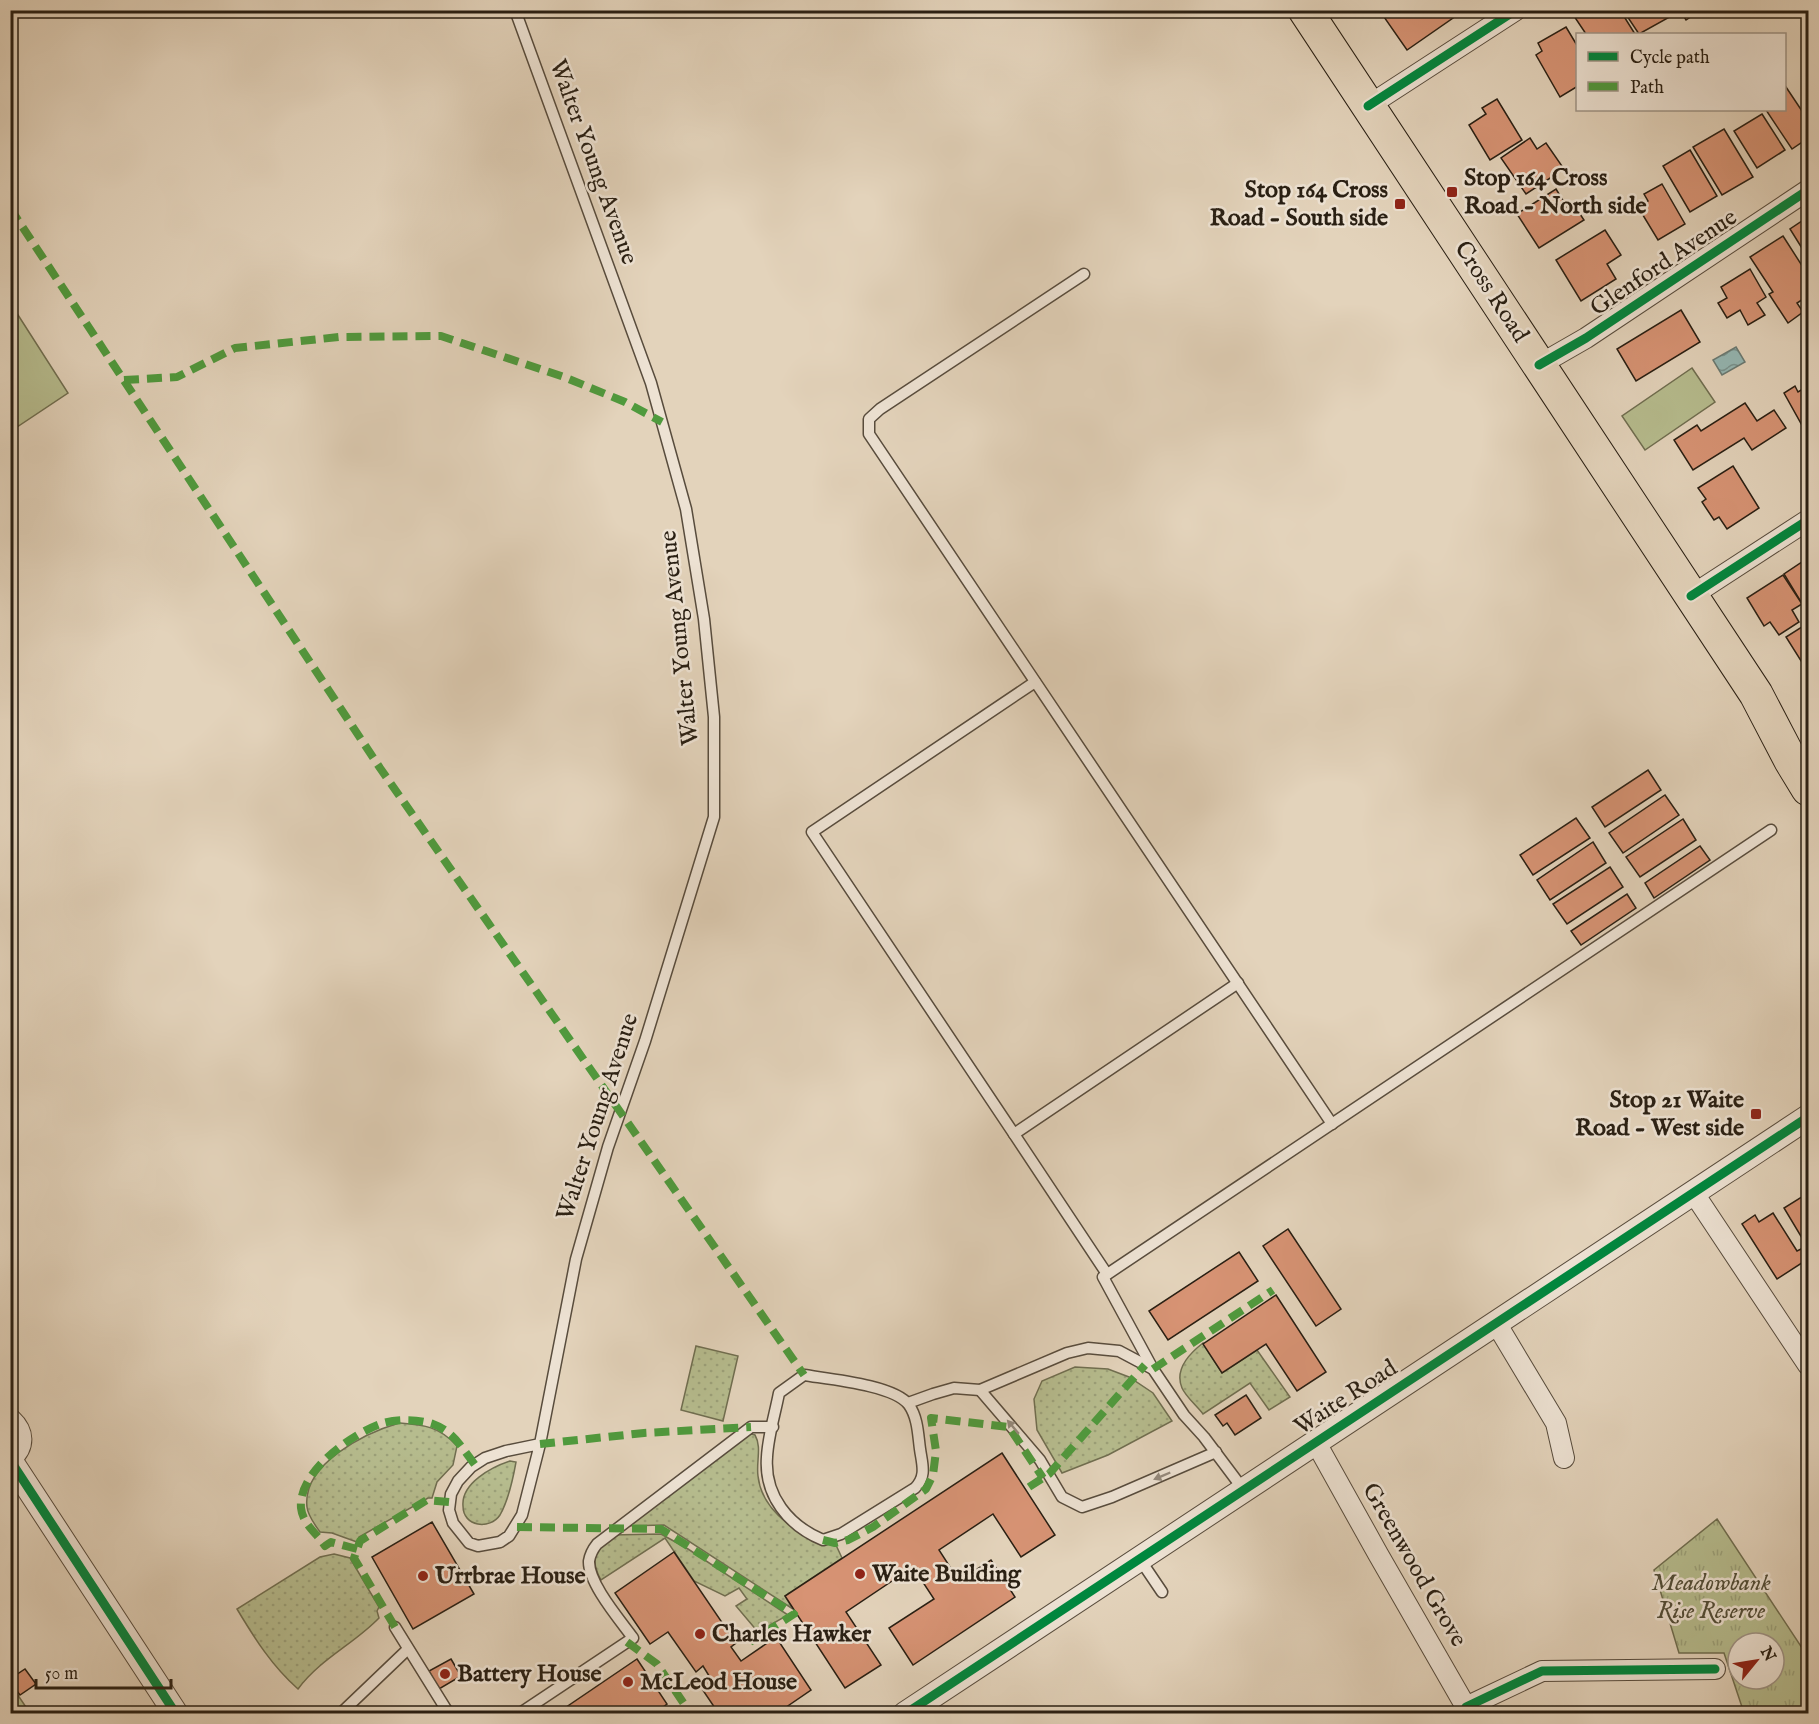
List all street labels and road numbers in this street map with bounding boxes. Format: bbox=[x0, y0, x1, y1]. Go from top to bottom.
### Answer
street label: Walter Young Avenue bbox=[541, 55, 645, 269]
street label: Glenford Avenue bbox=[1584, 202, 1744, 324]
street label: Cross Road bbox=[1447, 235, 1535, 349]
street label: Walter Young Avenue bbox=[653, 529, 707, 747]
street label: Walter Young Avenue bbox=[550, 1009, 646, 1225]
street label: Waite Road bbox=[1289, 1353, 1404, 1443]
street label: Greenwood Grove bbox=[1355, 1478, 1473, 1652]

